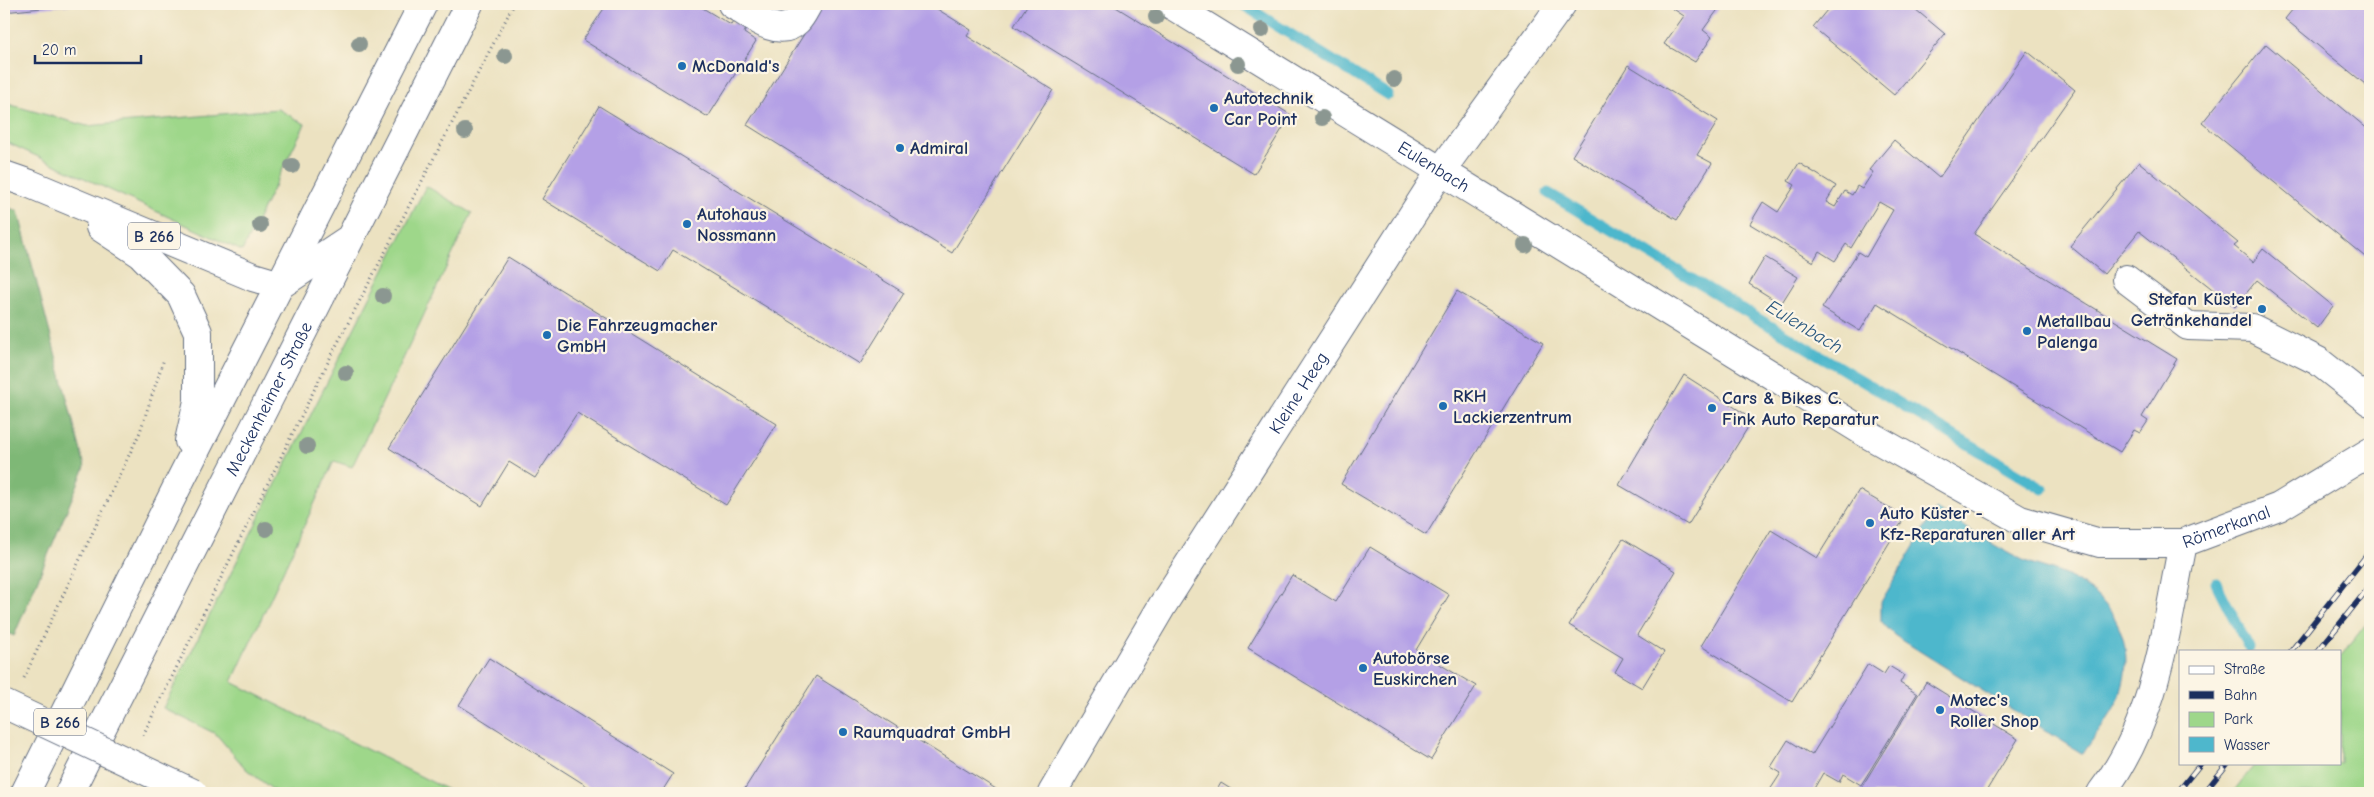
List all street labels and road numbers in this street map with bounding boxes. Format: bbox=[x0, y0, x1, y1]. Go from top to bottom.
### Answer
street label: Eulenbach bbox=[1394, 137, 1473, 197]
road number: B 266 bbox=[128, 222, 180, 250]
street label: Meckenheimer Straße bbox=[222, 319, 317, 479]
street label: Kleine Heeg bbox=[1265, 348, 1333, 438]
street label: Römerkanal bbox=[2180, 501, 2273, 553]
road number: B 266 bbox=[34, 709, 86, 736]

